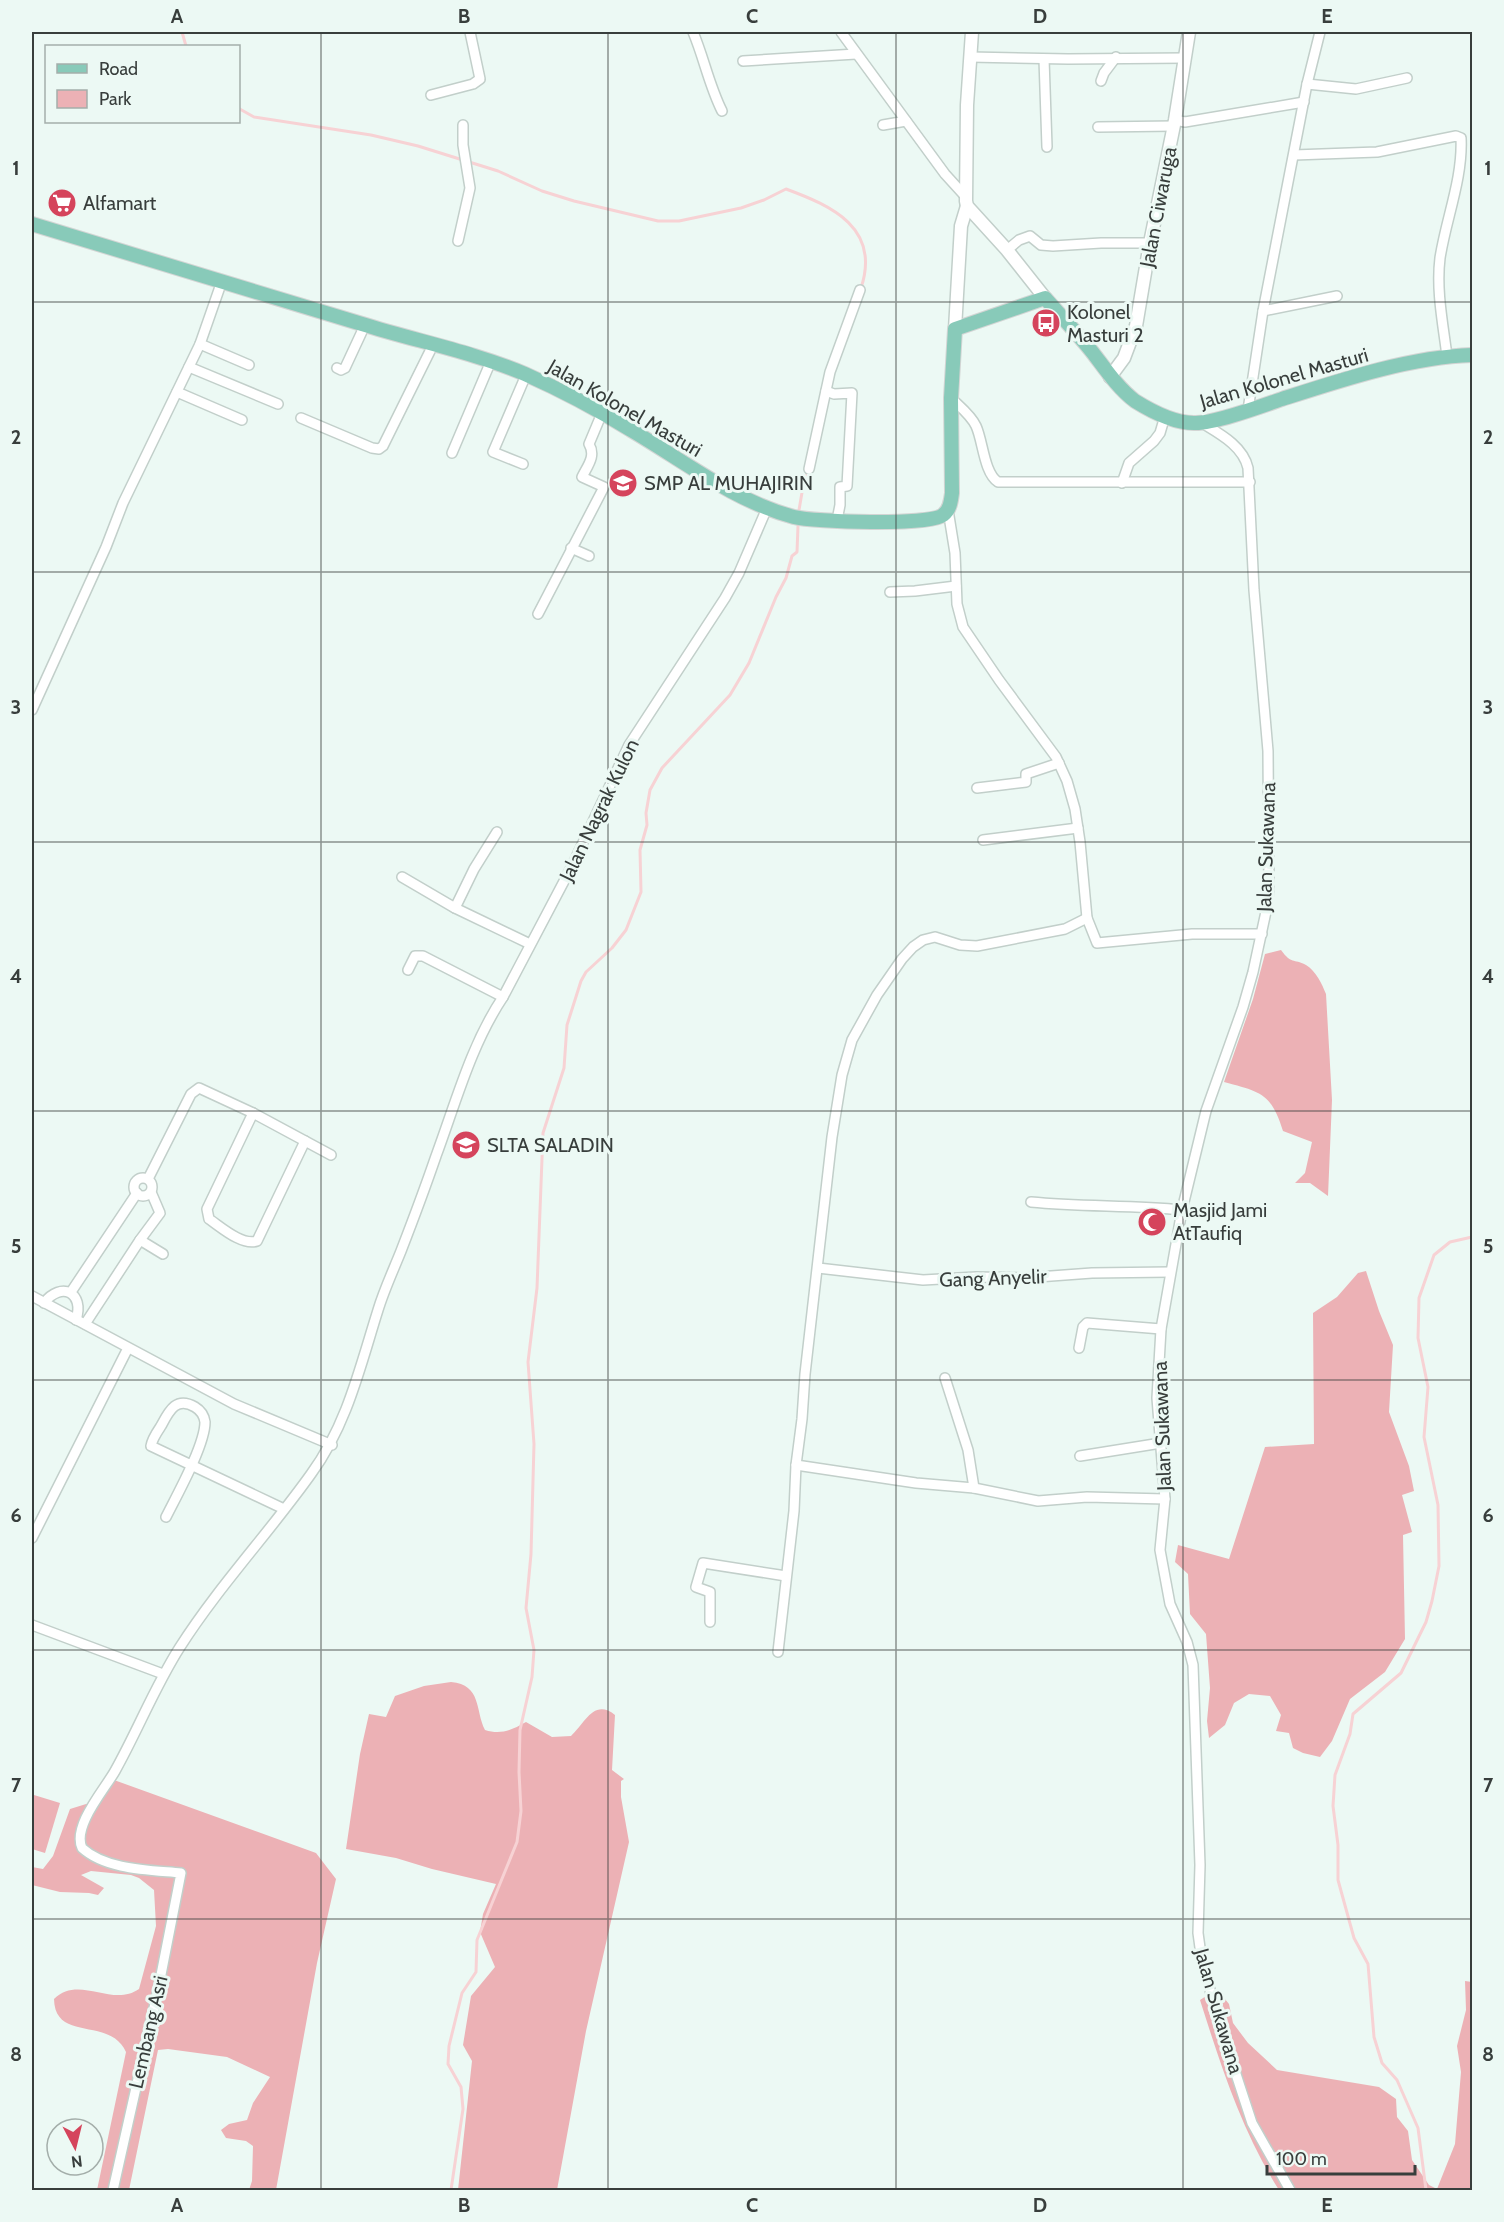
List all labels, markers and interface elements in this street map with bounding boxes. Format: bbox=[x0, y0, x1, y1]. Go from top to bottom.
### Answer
text: A bbox=[171, 4, 184, 28]
text: B bbox=[458, 4, 470, 28]
text: C bbox=[746, 4, 758, 28]
text: D bbox=[1033, 4, 1047, 28]
text: E bbox=[1321, 4, 1333, 28]
legend bbox=[45, 45, 240, 123]
text: Road bbox=[99, 58, 138, 80]
text: Park bbox=[99, 88, 132, 110]
street label: Jalan Ciwaruga bbox=[1134, 144, 1182, 270]
text: 1 bbox=[12, 156, 20, 180]
text: 1 bbox=[1484, 156, 1492, 180]
supermarket icon: Alfamart bbox=[46, 187, 78, 219]
place label: Alfamart bbox=[83, 191, 156, 215]
place label: Kolonel Masturi 2 bbox=[1067, 300, 1144, 347]
bus stop icon: Kolonel Masturi 2 bbox=[1030, 307, 1062, 339]
street label: Jalan Kolonel Masturi bbox=[1196, 342, 1371, 414]
street label: Jalan Kolonel Masturi bbox=[543, 354, 706, 462]
text: 2 bbox=[11, 425, 21, 449]
text: 2 bbox=[1483, 425, 1493, 449]
school or university icon: SMP AL MUHAJIRIN bbox=[607, 467, 639, 499]
place label: SMP AL MUHAJIRIN bbox=[644, 471, 813, 495]
text: 3 bbox=[11, 695, 21, 719]
text: 3 bbox=[1483, 695, 1493, 719]
street label: Jalan Nagrak Kulon bbox=[554, 735, 644, 886]
street label: Jalan Sukawana bbox=[1252, 781, 1280, 913]
text: 4 bbox=[10, 964, 22, 988]
text: 4 bbox=[1482, 964, 1494, 988]
school or university icon: SLTA SALADIN bbox=[450, 1129, 482, 1161]
place label: SLTA SALADIN bbox=[487, 1133, 614, 1157]
place label: Masjid Jami AtTaufiq bbox=[1173, 1198, 1267, 1245]
mosque icon: Masjid Jami AtTaufiq bbox=[1136, 1206, 1168, 1238]
text: 5 bbox=[11, 1234, 21, 1258]
text: 5 bbox=[1483, 1234, 1493, 1258]
street label: Gang Anyelir bbox=[939, 1264, 1048, 1292]
street label: Jalan Sukawana bbox=[1148, 1360, 1176, 1492]
text: 6 bbox=[10, 1503, 22, 1527]
text: 6 bbox=[1482, 1503, 1494, 1527]
text: 7 bbox=[11, 1773, 22, 1797]
text: 7 bbox=[1483, 1773, 1494, 1797]
street label: Jalan Sukawana bbox=[1189, 1944, 1248, 2077]
street label: Lembang Asri bbox=[123, 1973, 173, 2091]
text: 8 bbox=[10, 2042, 22, 2066]
text: 8 bbox=[1482, 2042, 1494, 2066]
north arrow bbox=[45, 2117, 105, 2177]
scale bar bbox=[1267, 2138, 1416, 2176]
text: 100 m bbox=[1276, 2148, 1327, 2170]
text: N bbox=[70, 2151, 84, 2172]
text: A bbox=[171, 2193, 184, 2217]
text: B bbox=[458, 2193, 470, 2217]
text: C bbox=[746, 2193, 758, 2217]
text: D bbox=[1033, 2193, 1047, 2217]
text: E bbox=[1321, 2193, 1333, 2217]

